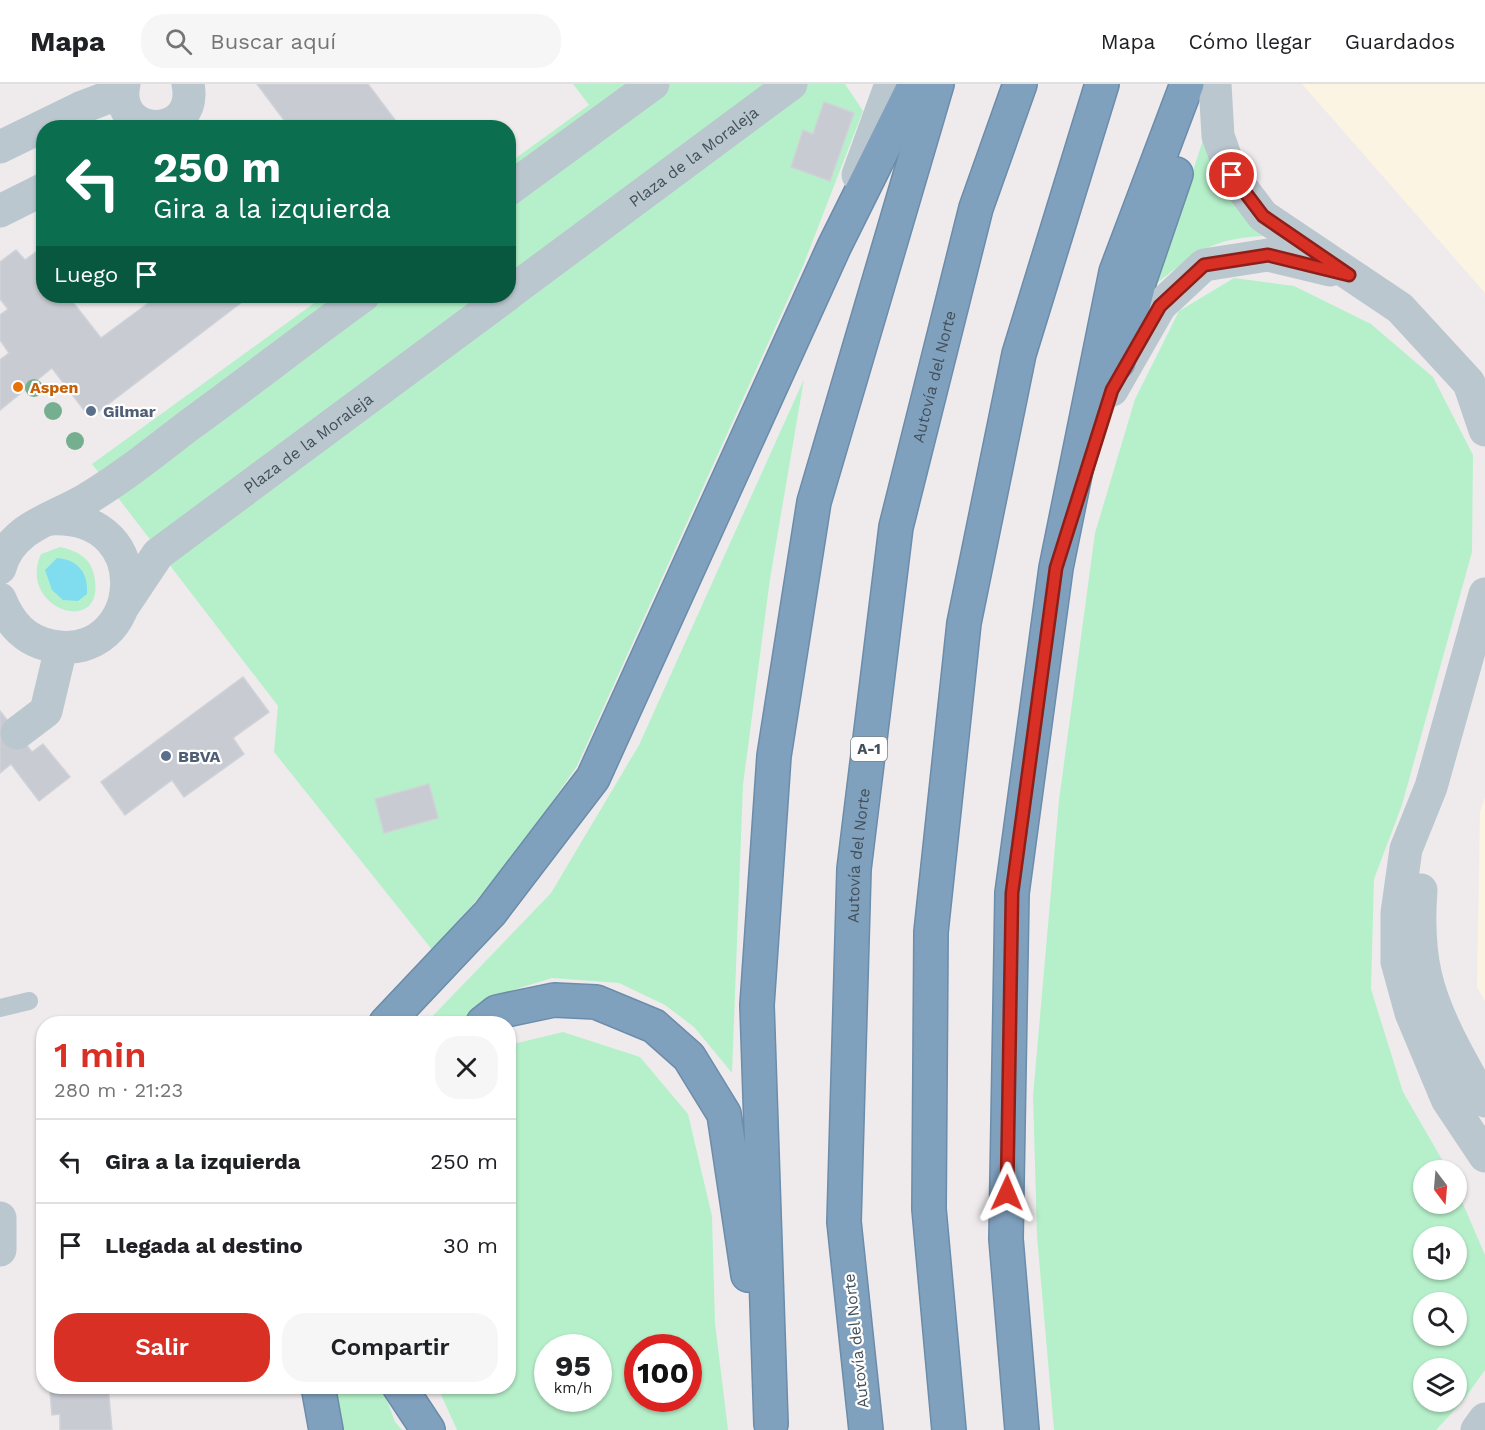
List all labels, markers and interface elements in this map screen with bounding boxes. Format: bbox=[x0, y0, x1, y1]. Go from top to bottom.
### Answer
search box bbox=[141, 14, 561, 68]
text: Mapa bbox=[30, 25, 105, 58]
icon: search bbox=[162, 25, 195, 58]
text: Buscar aquí bbox=[210, 29, 336, 54]
text: Mapa bbox=[1101, 29, 1155, 54]
text: Cómo llegar bbox=[1188, 29, 1312, 54]
text: Guardados bbox=[1345, 29, 1455, 54]
street label: Plaza de la Moraleja bbox=[625, 102, 762, 211]
text: 250 m bbox=[153, 143, 281, 192]
icon: left bbox=[54, 144, 132, 222]
pin bbox=[1206, 149, 1257, 200]
icon: arrive bbox=[1215, 158, 1248, 191]
text: Gira a la izquierda bbox=[153, 193, 391, 225]
icon: arrive bbox=[130, 258, 163, 291]
text: Luego bbox=[54, 262, 118, 287]
street label: Autovía del Norte bbox=[908, 308, 959, 445]
place label: Aspen bbox=[30, 378, 79, 397]
marker: Aspen bbox=[11, 380, 25, 394]
street label: Plaza de la Moraleja bbox=[240, 389, 376, 497]
place label: Gilmar bbox=[103, 402, 156, 421]
marker: Gilmar bbox=[84, 404, 98, 418]
road number: A-1 bbox=[851, 737, 887, 761]
place label: BBVA bbox=[178, 747, 221, 766]
marker: BBVA bbox=[159, 749, 173, 763]
street label: Autovía del Norte bbox=[843, 787, 873, 923]
text: 1 min bbox=[54, 1034, 146, 1076]
button: close bbox=[435, 1036, 498, 1099]
text: 280 m · 21:23 bbox=[54, 1078, 183, 1102]
icon: left bbox=[54, 1145, 87, 1178]
text: Gira a la izquierda bbox=[105, 1149, 301, 1174]
text: 250 m bbox=[430, 1149, 498, 1174]
north arrow bbox=[1413, 1160, 1467, 1214]
map controls bbox=[1413, 1160, 1467, 1412]
position arrow bbox=[975, 1161, 1039, 1225]
button: sound bbox=[1413, 1226, 1467, 1280]
icon: arrive bbox=[54, 1229, 87, 1262]
text: Llegada al destino bbox=[105, 1233, 303, 1258]
text: 30 m bbox=[443, 1233, 498, 1258]
street label: Autovía del Norte bbox=[839, 1273, 873, 1409]
button: search bbox=[1413, 1292, 1467, 1346]
button: Salir bbox=[54, 1313, 270, 1382]
button: Compartir bbox=[282, 1313, 498, 1382]
speed limit sign: 100 bbox=[624, 1334, 702, 1412]
text: 95 bbox=[555, 1348, 591, 1383]
button: layers bbox=[1413, 1358, 1467, 1412]
text: km/h bbox=[554, 1379, 592, 1397]

